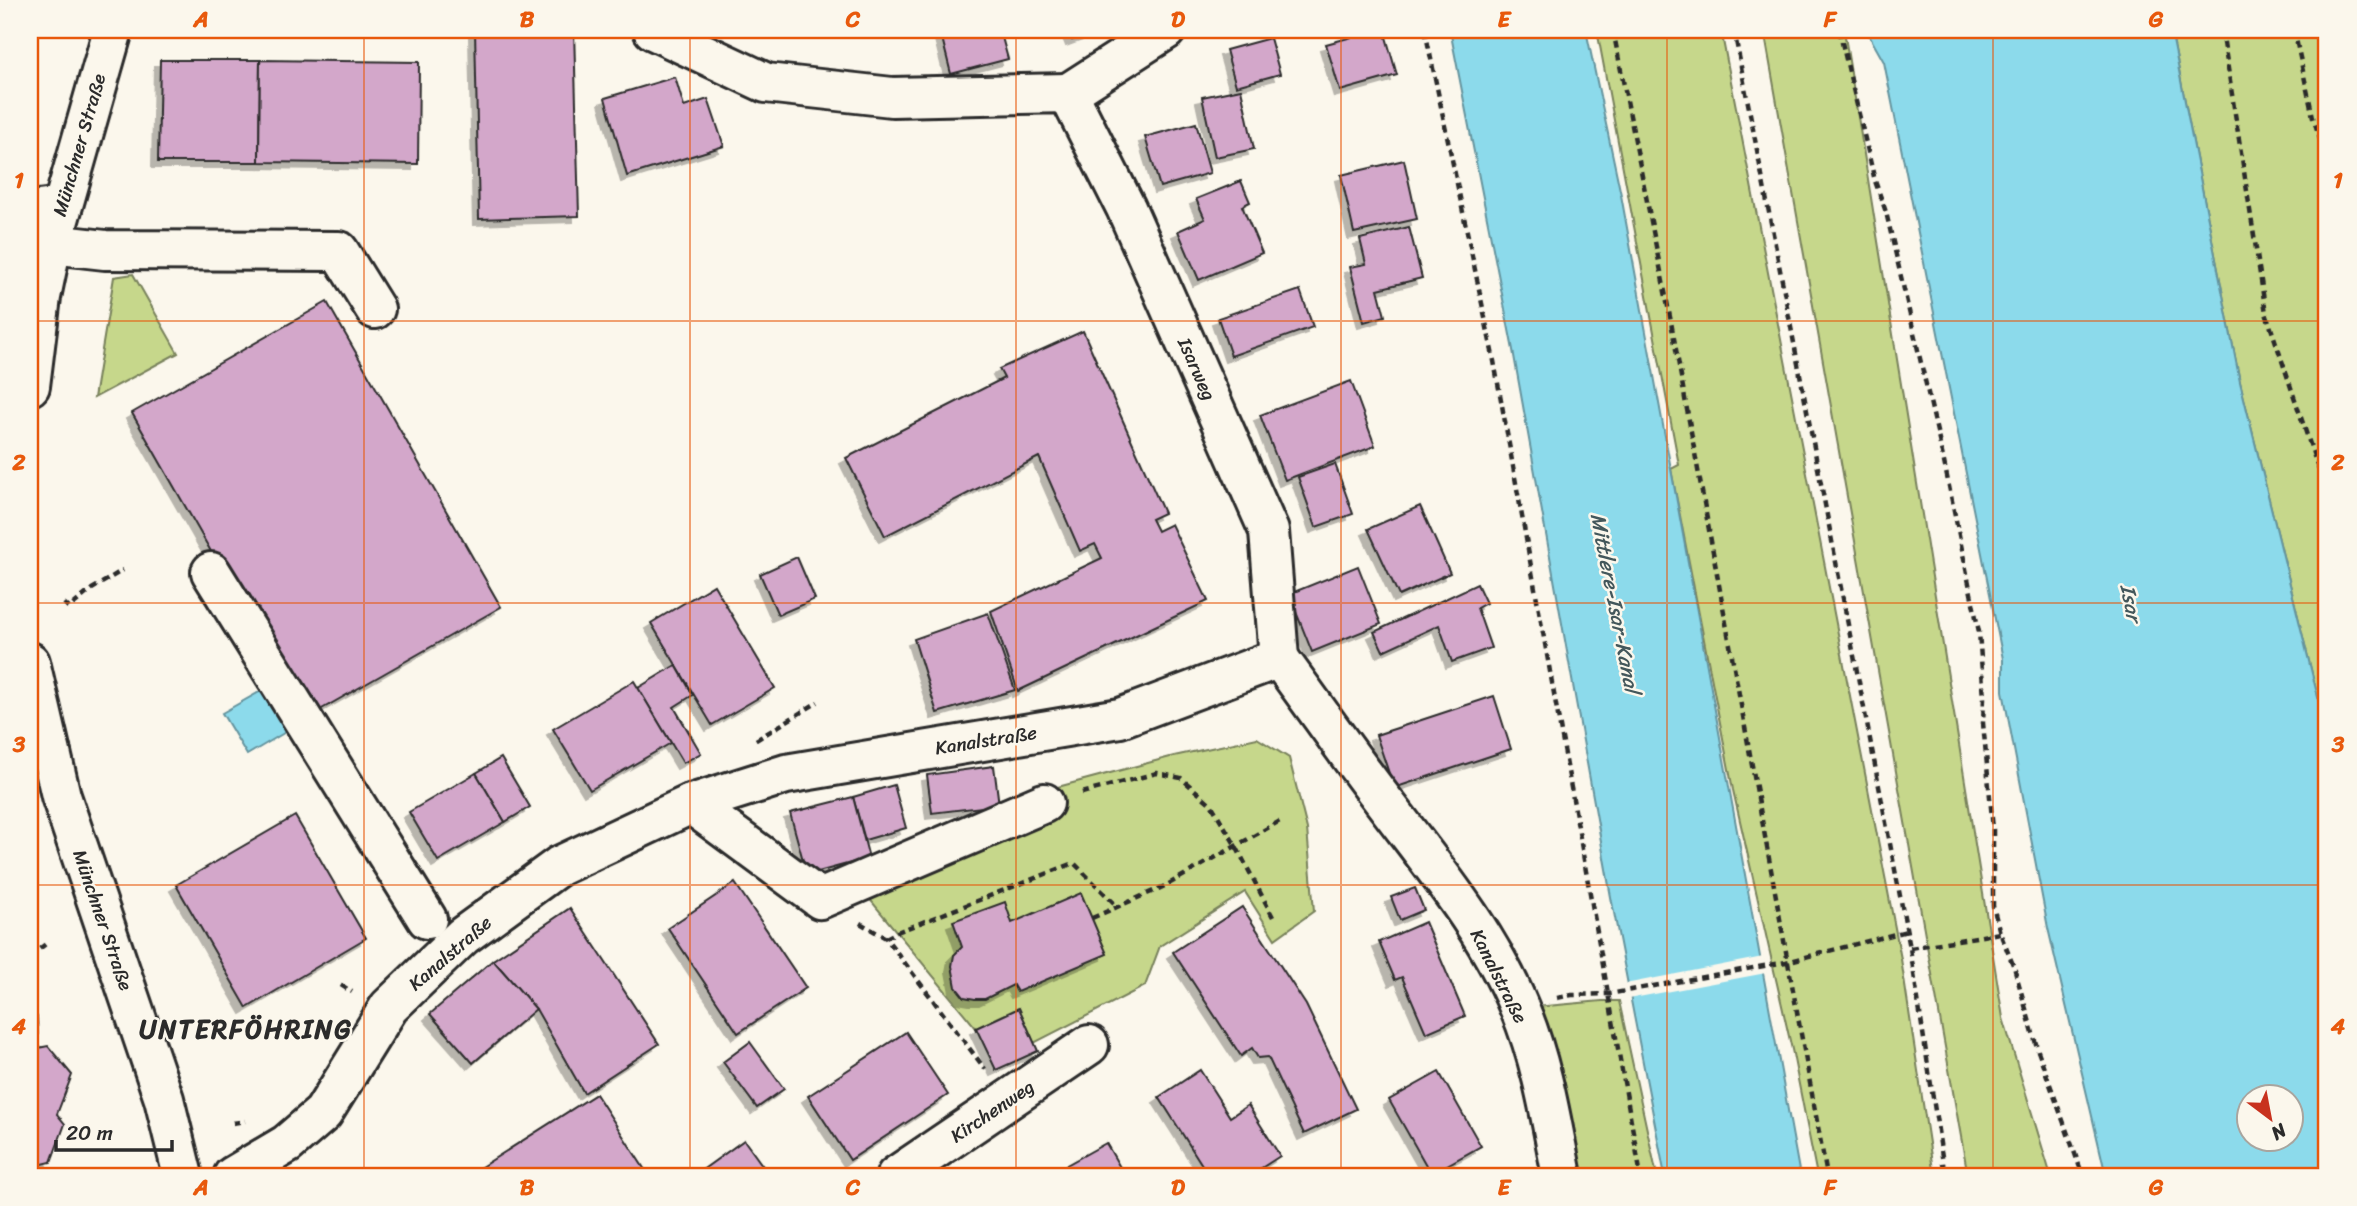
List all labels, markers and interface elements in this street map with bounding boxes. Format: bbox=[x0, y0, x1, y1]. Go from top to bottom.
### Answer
text: A bbox=[192, 0, 209, 40]
text: B bbox=[520, 0, 535, 40]
text: C bbox=[845, 0, 861, 40]
text: D bbox=[1171, 0, 1186, 40]
text: E bbox=[1498, 0, 1513, 40]
text: F bbox=[1823, 0, 1838, 40]
text: G bbox=[2148, 0, 2164, 40]
street label: Münchner Straße bbox=[43, 70, 115, 220]
text: 1 bbox=[14, 160, 24, 201]
text: 1 bbox=[2333, 160, 2343, 201]
street label: Isarweg bbox=[1168, 331, 1226, 406]
text: 2 bbox=[11, 442, 26, 483]
text: 2 bbox=[2330, 442, 2345, 483]
water label: Mittlere-Isar-Kanal bbox=[1579, 510, 1652, 701]
water label: Isar bbox=[2109, 580, 2154, 629]
street label: Kanalstraße bbox=[933, 716, 1039, 764]
text: 3 bbox=[12, 724, 26, 765]
text: 3 bbox=[2331, 724, 2345, 765]
street label: Münchner Straße bbox=[63, 845, 143, 995]
street label: Kanalstraße bbox=[400, 907, 500, 999]
street label: Kanalstraße bbox=[1461, 923, 1537, 1029]
text: 4 bbox=[11, 1006, 27, 1047]
district label: UNTERFÖHRING bbox=[139, 1006, 353, 1052]
text: 4 bbox=[2330, 1006, 2346, 1047]
street label: Kirchenweg bbox=[943, 1071, 1041, 1151]
north arrow bbox=[2234, 1084, 2304, 1154]
scale bar bbox=[56, 1108, 172, 1152]
text: 20 m bbox=[66, 1114, 113, 1152]
text: N bbox=[2264, 1114, 2294, 1150]
text: A bbox=[192, 1167, 209, 1206]
text: B bbox=[520, 1167, 535, 1206]
text: C bbox=[845, 1167, 861, 1206]
text: D bbox=[1171, 1167, 1186, 1206]
text: E bbox=[1498, 1167, 1513, 1206]
text: F bbox=[1823, 1167, 1838, 1206]
text: G bbox=[2148, 1167, 2164, 1206]

